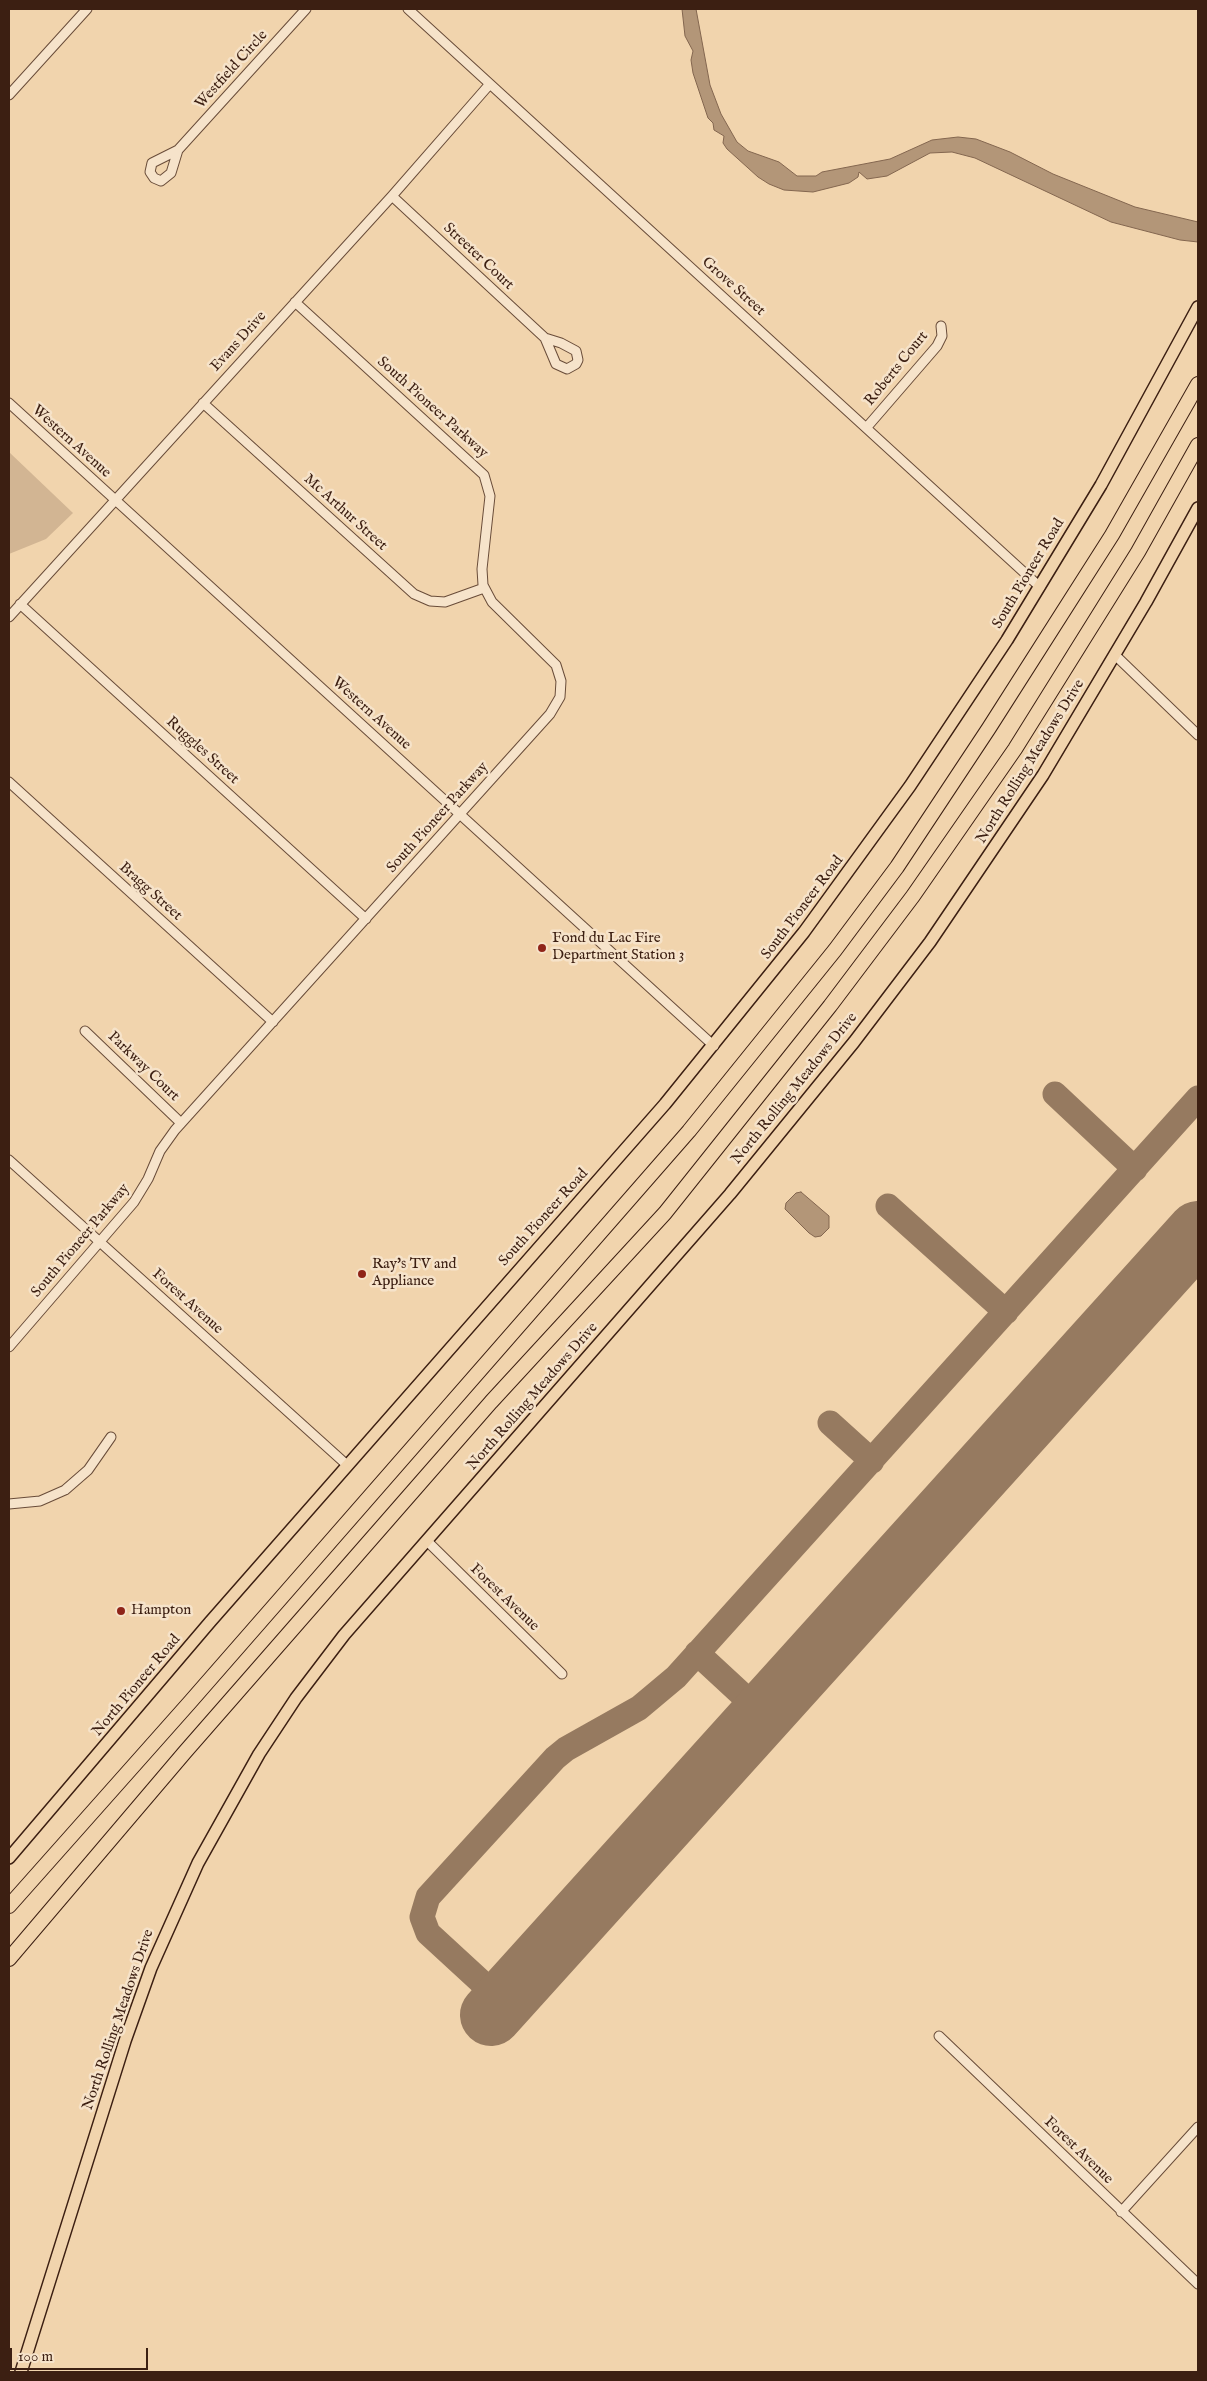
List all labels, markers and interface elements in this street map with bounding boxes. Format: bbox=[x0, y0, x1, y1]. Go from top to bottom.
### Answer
street label: Westfield Circle bbox=[192, 27, 272, 113]
street label: Streeter Court bbox=[439, 220, 517, 294]
street label: Grove Street bbox=[697, 254, 769, 320]
street label: Evans Drive bbox=[207, 308, 271, 376]
street label: Roberts Court bbox=[861, 328, 933, 410]
street label: South Pioneer Parkway bbox=[373, 353, 491, 463]
street label: Western Avenue bbox=[28, 402, 114, 482]
street label: Mc Arthur Street bbox=[300, 471, 390, 555]
street label: South Pioneer Road bbox=[989, 516, 1069, 632]
street label: Western Avenue bbox=[328, 674, 414, 754]
street label: North Rolling Meadows Drive bbox=[973, 677, 1089, 847]
street label: Ruggles Street bbox=[162, 713, 242, 789]
street label: South Pioneer Parkway bbox=[383, 759, 493, 877]
street label: South Pioneer Road bbox=[758, 853, 848, 963]
street label: Bragg Street bbox=[115, 859, 185, 925]
place label: Fond du Lac Fire Department Station 3 bbox=[552, 930, 684, 965]
marker: Fond du Lac Fire Department Station 3 bbox=[536, 942, 548, 954]
street label: North Rolling Meadows Drive bbox=[728, 1009, 862, 1169]
street label: Parkway Court bbox=[103, 1028, 183, 1106]
street label: South Pioneer Road bbox=[495, 1166, 593, 1270]
street label: South Pioneer Parkway bbox=[28, 1180, 134, 1302]
place label: Ray's TV and Appliance bbox=[372, 1256, 456, 1291]
street label: Forest Avenue bbox=[148, 1265, 226, 1339]
marker: Ray's TV and Appliance bbox=[356, 1268, 368, 1280]
street label: North Rolling Meadows Drive bbox=[464, 1319, 602, 1475]
street label: Forest Avenue bbox=[466, 1560, 542, 1636]
place label: Hampton bbox=[131, 1602, 191, 1620]
marker: Hampton bbox=[115, 1605, 127, 1617]
street label: North Pioneer Road bbox=[89, 1631, 185, 1741]
street label: North Rolling Meadows Drive bbox=[80, 1927, 158, 2113]
street label: Forest Avenue bbox=[1040, 2113, 1116, 2189]
scale bar bbox=[12, 2338, 150, 2370]
text: 100 m bbox=[18, 2347, 53, 2366]

